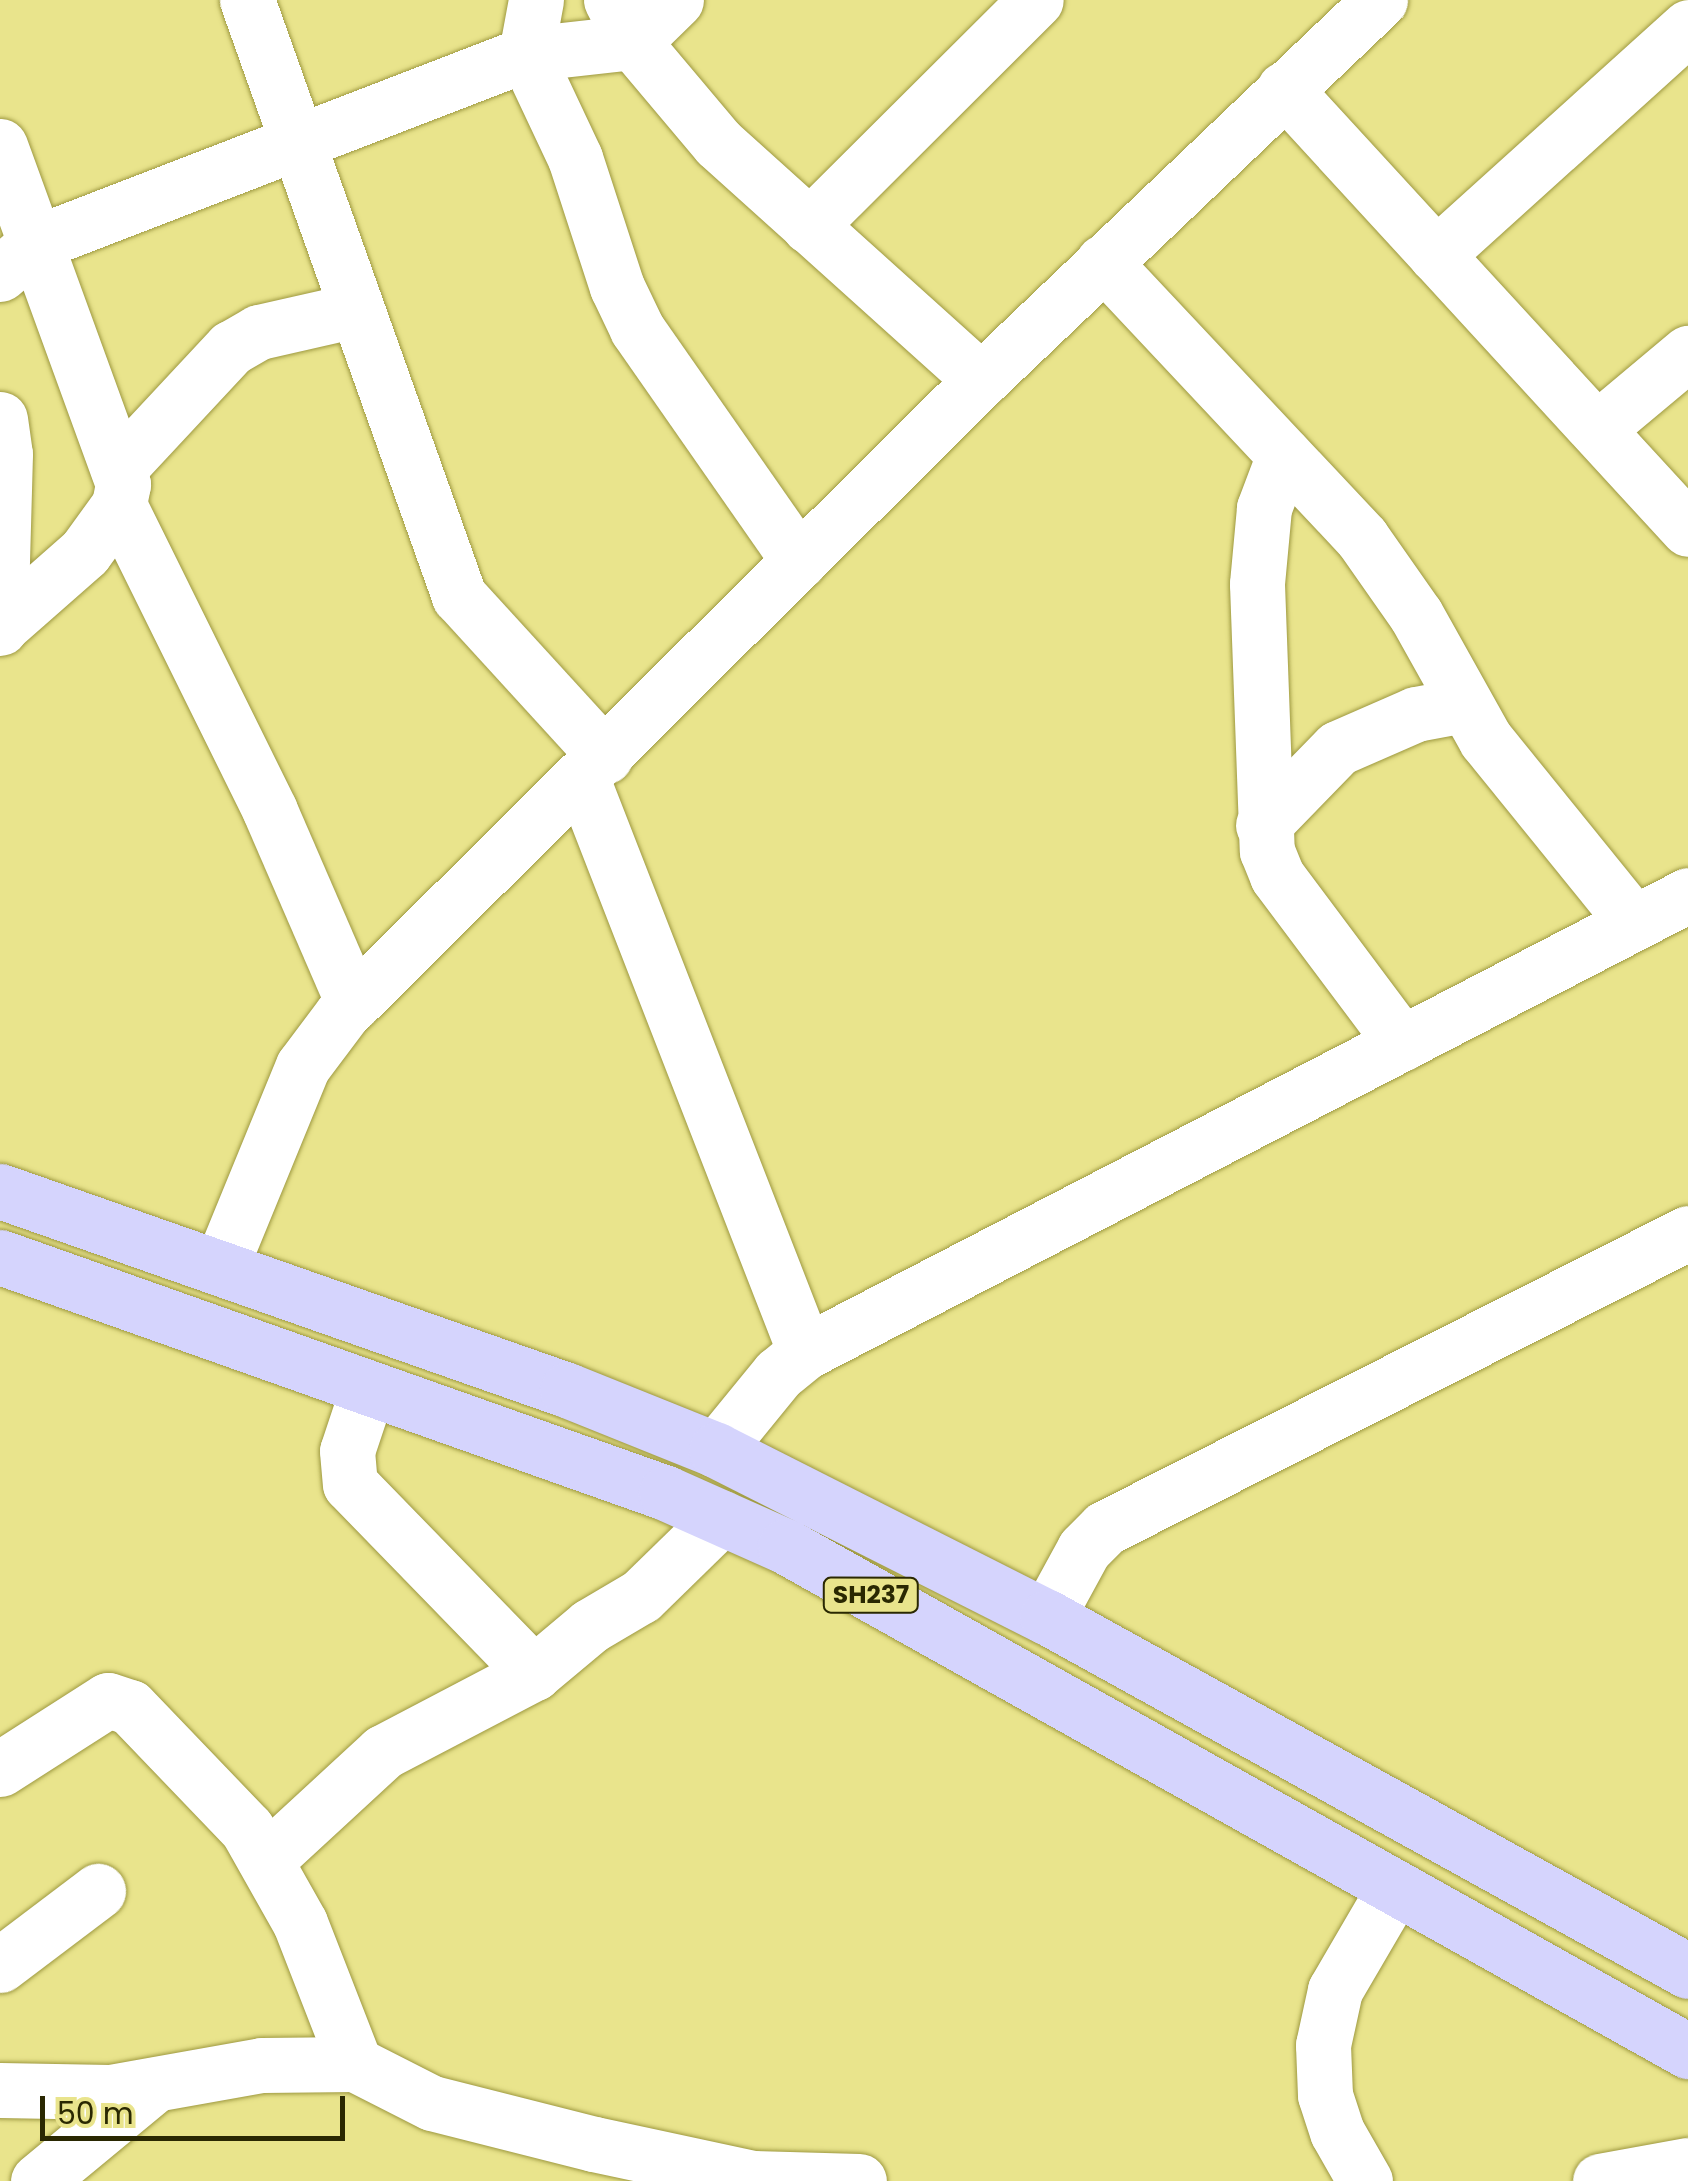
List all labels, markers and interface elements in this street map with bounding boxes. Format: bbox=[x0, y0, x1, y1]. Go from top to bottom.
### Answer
road number: SH237 bbox=[821, 1575, 921, 1615]
scale bar bbox=[45, 2076, 350, 2138]
text: 50 m bbox=[57, 2092, 134, 2135]

